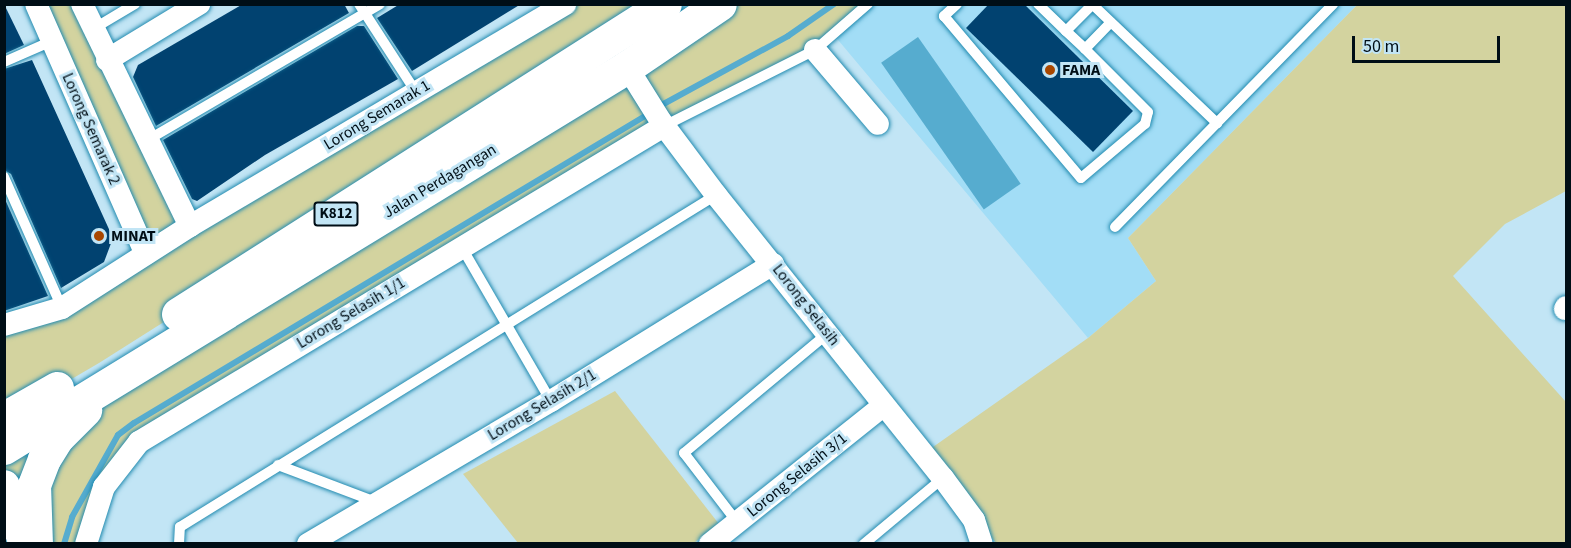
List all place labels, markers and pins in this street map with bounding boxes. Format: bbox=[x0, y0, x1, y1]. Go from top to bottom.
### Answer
place label: FAMA bbox=[1062, 60, 1100, 80]
marker: FAMA bbox=[1043, 63, 1057, 77]
place label: MINAT bbox=[111, 226, 156, 246]
marker: MINAT bbox=[92, 229, 106, 243]

